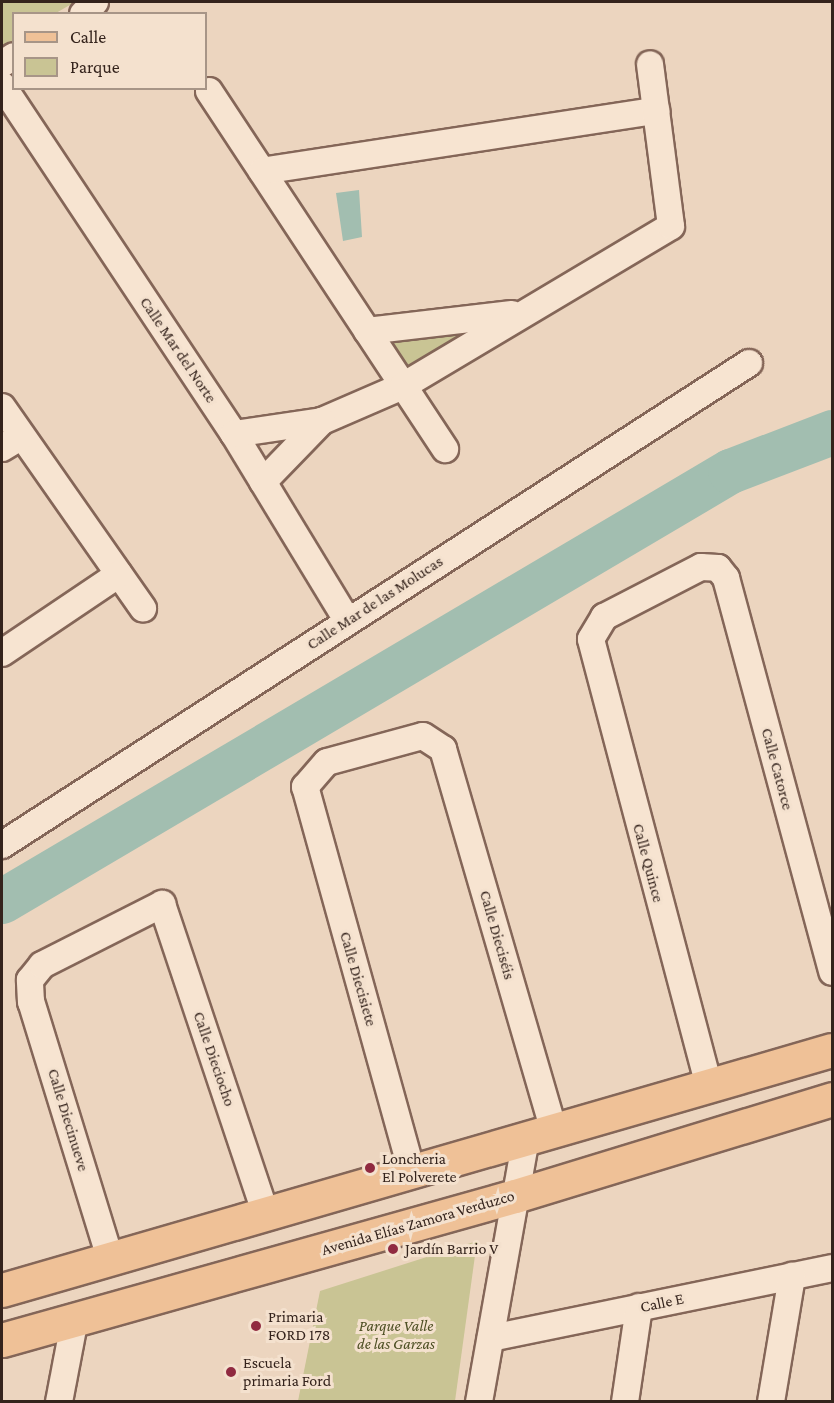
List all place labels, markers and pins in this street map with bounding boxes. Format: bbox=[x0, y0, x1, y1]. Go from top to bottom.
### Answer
place label: Loncheria El Polverete bbox=[382, 1149, 457, 1187]
marker: Loncheria El Polverete bbox=[363, 1161, 377, 1175]
place label: Jardín Barrio V bbox=[405, 1239, 498, 1259]
marker: Jardín Barrio V bbox=[386, 1242, 400, 1256]
place label: Primaria FORD 178 bbox=[268, 1307, 330, 1345]
marker: Primaria FORD 178 bbox=[249, 1319, 263, 1333]
place label: Escuela primaria Ford bbox=[243, 1353, 331, 1391]
marker: Escuela primaria Ford bbox=[224, 1365, 238, 1379]

